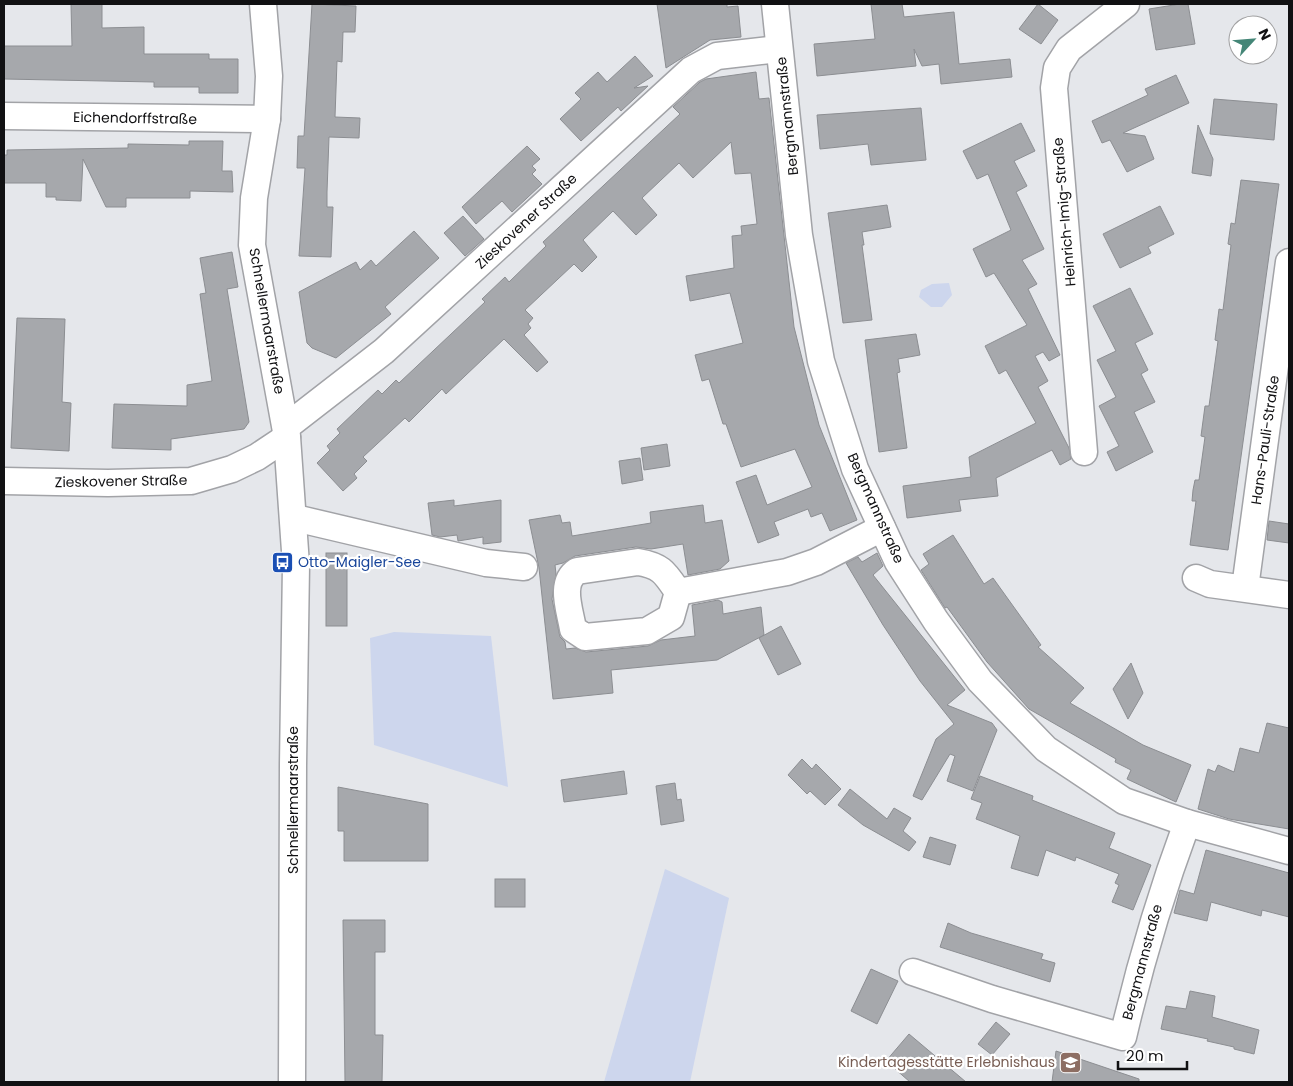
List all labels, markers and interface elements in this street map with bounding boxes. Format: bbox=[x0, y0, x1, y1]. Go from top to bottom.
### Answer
north arrow bbox=[1228, 15, 1278, 65]
text: N bbox=[1253, 25, 1276, 43]
street label: Bergmannstraße bbox=[771, 55, 803, 176]
street label: Eichendorffstraße bbox=[73, 107, 197, 129]
street label: Heinrich-Imig-Straße bbox=[1048, 136, 1080, 287]
street label: Zieskovener Straße bbox=[471, 168, 582, 274]
street label: Schnellermaarstraße bbox=[244, 246, 290, 396]
street label: Hans-Pauli-Straße bbox=[1246, 374, 1284, 506]
street label: Bergmannstraße bbox=[843, 450, 909, 567]
street label: Zieskovener Straße bbox=[55, 470, 188, 492]
bus stop icon: Otto-Maigler-See bbox=[270, 550, 294, 574]
place label: Otto-Maigler-See bbox=[298, 552, 421, 572]
street label: Schnellermaarstraße bbox=[283, 726, 303, 874]
street label: Bergmannstraße bbox=[1117, 902, 1167, 1022]
scale bar bbox=[1118, 1038, 1187, 1070]
text: 20 m bbox=[1126, 1045, 1164, 1066]
school or university icon: Kindertagesstätte Erlebnishaus bbox=[1059, 1050, 1083, 1074]
place label: Kindertagesstätte Erlebnishaus bbox=[838, 1052, 1055, 1072]

